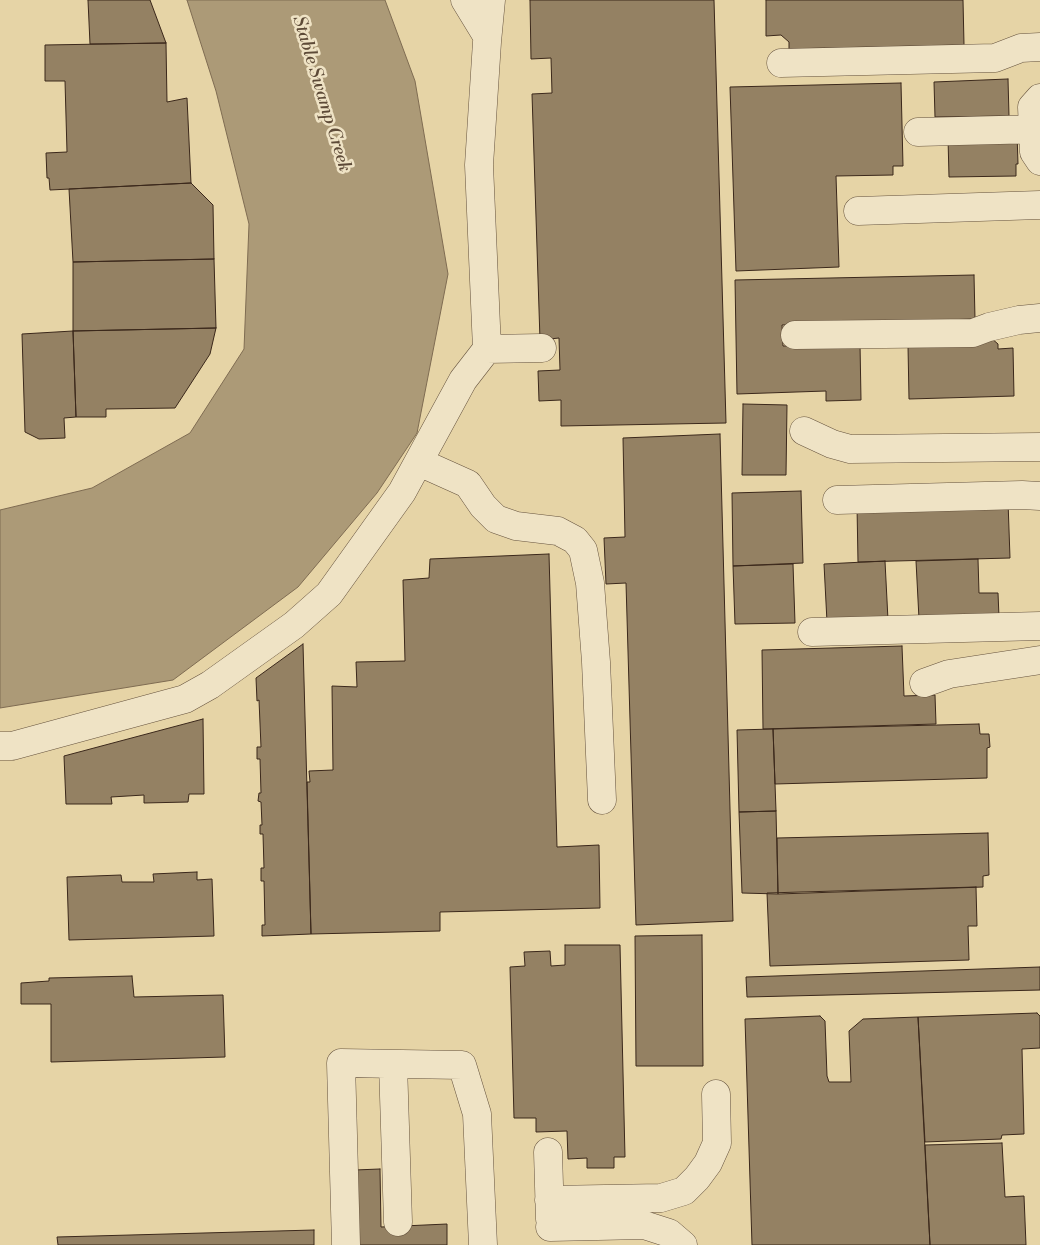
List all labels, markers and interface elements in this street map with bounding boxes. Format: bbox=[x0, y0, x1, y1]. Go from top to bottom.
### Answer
water label: Stable Swamp Creek bbox=[287, 13, 355, 175]

